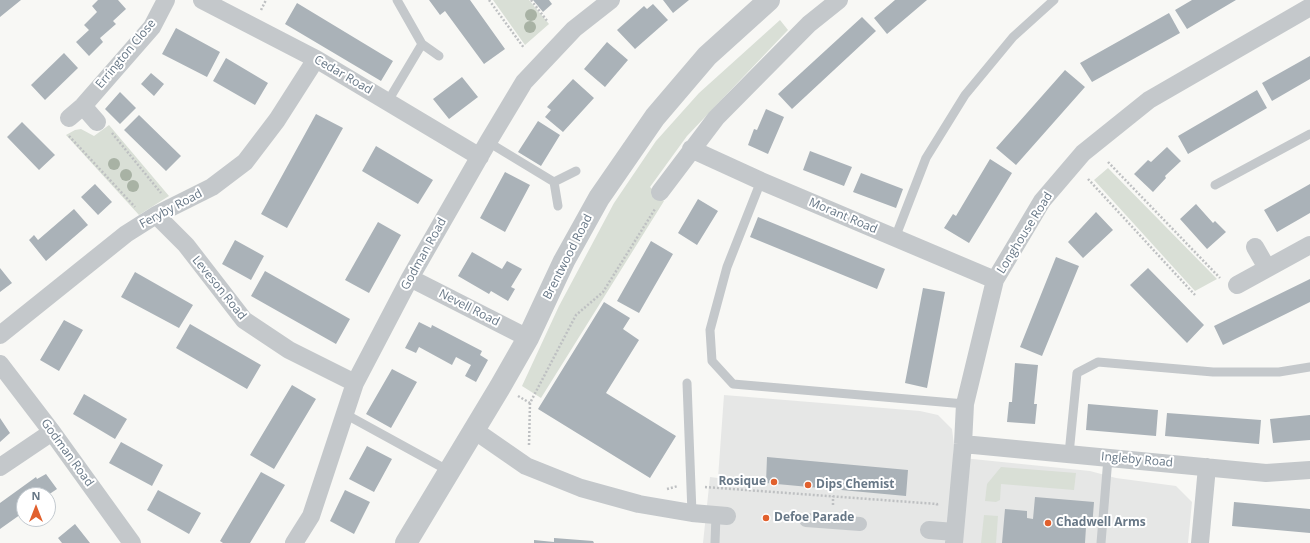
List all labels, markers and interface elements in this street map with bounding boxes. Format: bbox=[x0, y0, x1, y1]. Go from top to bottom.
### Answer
street label: Errington Close bbox=[93, 17, 159, 91]
street label: Cedar Road bbox=[311, 53, 375, 97]
street label: Feryby Road bbox=[137, 186, 205, 232]
street label: Longhouse Road bbox=[994, 190, 1056, 276]
street label: Morant Road bbox=[807, 195, 879, 237]
street label: Brentwood Road bbox=[540, 212, 596, 302]
street label: Godman Road bbox=[398, 215, 450, 293]
street label: Leveson Road bbox=[189, 253, 249, 323]
street label: Nevell Road bbox=[436, 287, 502, 329]
street label: Godman Road bbox=[38, 416, 96, 490]
street label: Ingleby Road bbox=[1100, 450, 1174, 470]
place label: Rosique bbox=[718, 475, 766, 489]
marker: Rosique bbox=[769, 477, 779, 487]
place label: Dips Chemist bbox=[816, 478, 894, 492]
marker: Dips Chemist bbox=[803, 480, 813, 490]
north arrow bbox=[16, 487, 56, 527]
text: N bbox=[32, 488, 40, 503]
place label: Defoe Parade bbox=[774, 511, 854, 525]
marker: Defoe Parade bbox=[761, 513, 771, 523]
place label: Chadwell Arms bbox=[1056, 516, 1146, 530]
marker: Chadwell Arms bbox=[1043, 518, 1053, 528]

